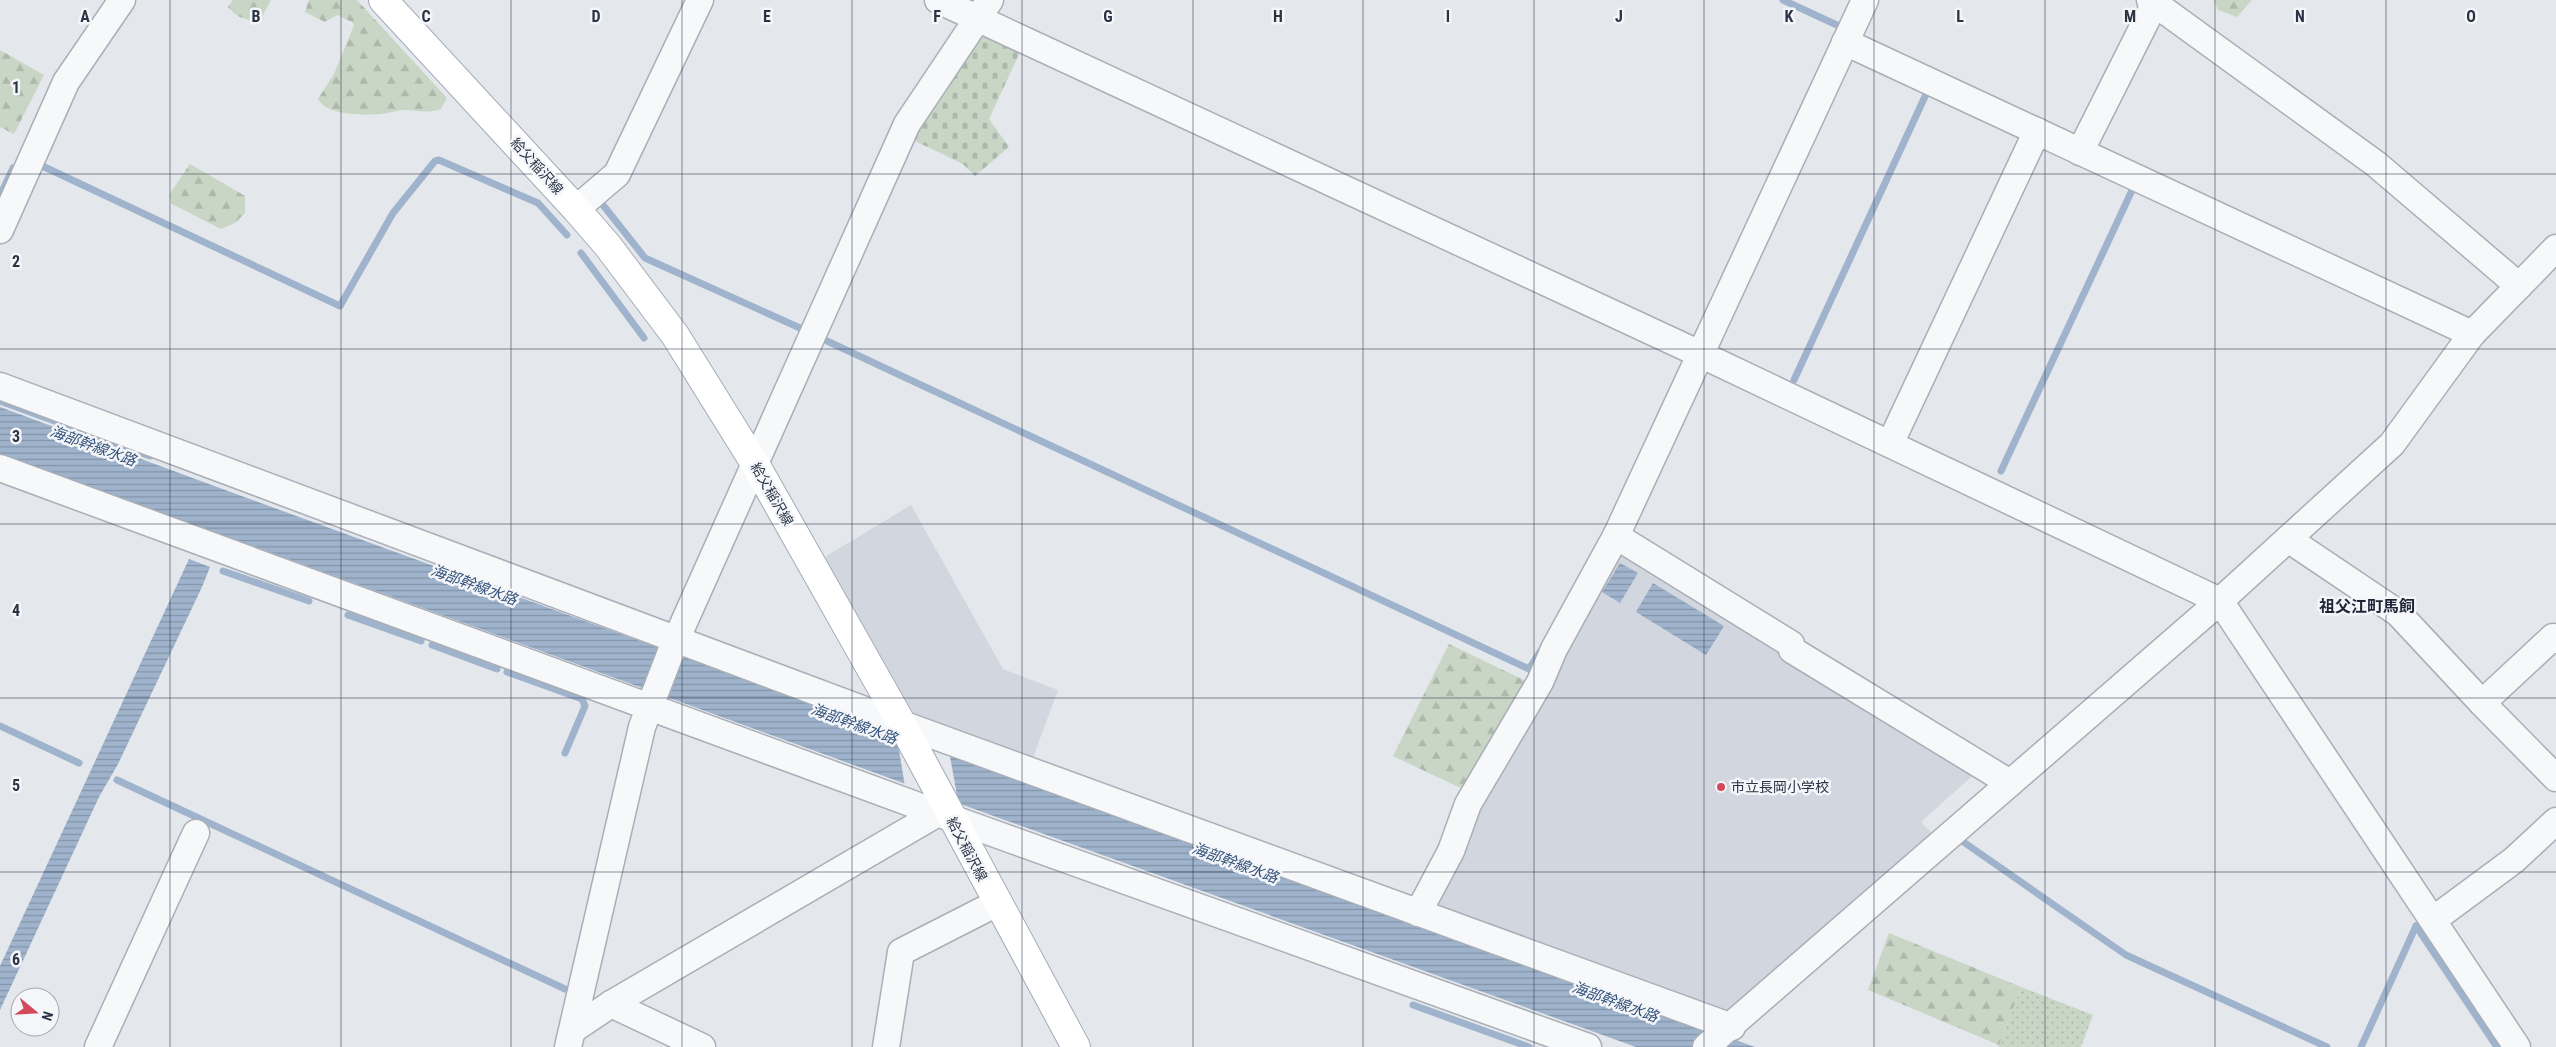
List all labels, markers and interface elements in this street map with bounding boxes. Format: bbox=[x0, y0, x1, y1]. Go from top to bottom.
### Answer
text: A bbox=[80, 7, 90, 26]
text: B bbox=[252, 7, 261, 26]
text: C bbox=[421, 7, 431, 26]
text: D bbox=[591, 7, 601, 26]
text: E bbox=[763, 7, 771, 26]
text: F bbox=[933, 7, 941, 26]
text: G bbox=[1103, 7, 1113, 26]
text: H bbox=[1273, 7, 1283, 26]
text: I bbox=[1446, 7, 1450, 26]
text: J bbox=[1615, 7, 1623, 26]
text: K bbox=[1785, 7, 1794, 26]
text: L bbox=[1956, 7, 1964, 26]
text: M bbox=[2124, 7, 2136, 26]
text: N bbox=[2295, 7, 2305, 26]
text: O bbox=[2466, 7, 2476, 26]
text: 1 bbox=[12, 78, 20, 97]
street label: 給父稲沢線 bbox=[508, 135, 566, 197]
text: 2 bbox=[12, 252, 20, 271]
water label: 海部幹線水路 bbox=[48, 422, 140, 471]
text: 3 bbox=[12, 427, 20, 446]
street label: 給父稲沢線 bbox=[748, 460, 796, 528]
water label: 海部幹線水路 bbox=[429, 561, 521, 610]
district label: 祖父江町馬飼 bbox=[2319, 597, 2415, 616]
text: 4 bbox=[12, 601, 20, 620]
water label: 海部幹線水路 bbox=[809, 700, 901, 749]
text: 5 bbox=[12, 776, 20, 795]
place label: 市立長岡小学校 bbox=[1731, 779, 1829, 795]
marker: 市立長岡小学校 bbox=[1715, 781, 1727, 793]
street label: 給父稲沢線 bbox=[944, 814, 990, 884]
water label: 海部幹線水路 bbox=[1190, 839, 1282, 888]
text: 6 bbox=[12, 950, 20, 969]
water label: 海部幹線水路 bbox=[1570, 978, 1662, 1027]
north arrow bbox=[10, 987, 60, 1037]
text: N bbox=[38, 1009, 56, 1023]

